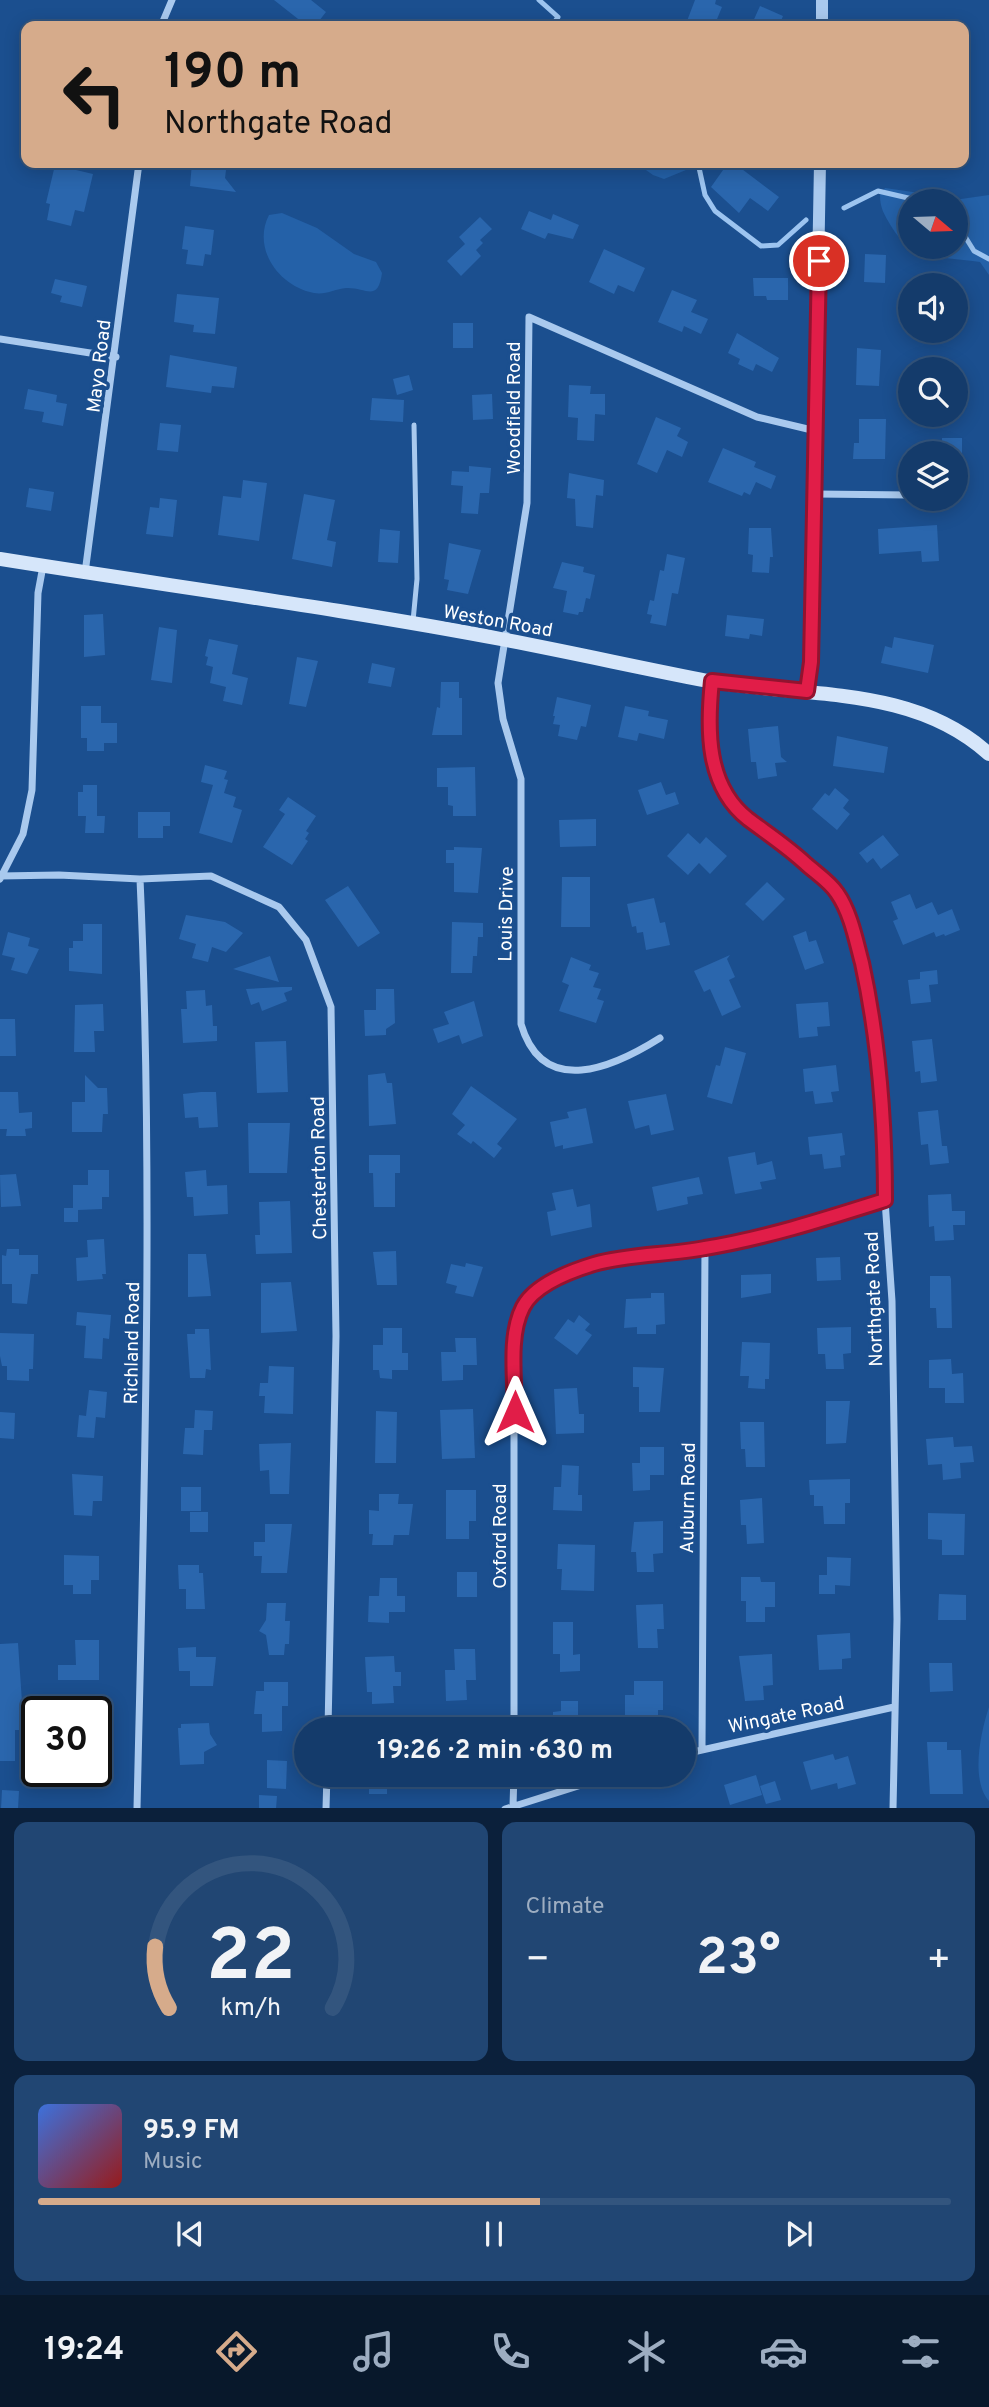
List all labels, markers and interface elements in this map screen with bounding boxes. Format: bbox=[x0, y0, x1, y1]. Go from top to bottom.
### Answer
text: 190 m bbox=[164, 44, 301, 106]
icon: left bbox=[49, 49, 140, 140]
text: Northgate Road bbox=[164, 105, 392, 145]
north arrow bbox=[898, 189, 968, 259]
map controls bbox=[898, 189, 968, 511]
pin bbox=[789, 231, 849, 291]
icon: arrive bbox=[800, 242, 838, 280]
button: sound bbox=[898, 273, 968, 343]
street label: Mayo Road bbox=[82, 318, 118, 414]
street label: Woodfield Road bbox=[503, 341, 527, 475]
button: search bbox=[898, 357, 968, 427]
button: layers bbox=[898, 441, 968, 511]
street label: Weston Road bbox=[441, 601, 554, 643]
street label: Louis Drive bbox=[494, 866, 520, 962]
street label: Chesterton Road bbox=[307, 1096, 333, 1240]
street label: Northgate Road bbox=[861, 1231, 889, 1367]
street label: Richland Road bbox=[120, 1281, 146, 1405]
position arrow bbox=[478, 1375, 552, 1449]
street label: Auburn Road bbox=[676, 1442, 702, 1554]
street label: Oxford Road bbox=[489, 1483, 513, 1589]
street label: Wingate Road bbox=[726, 1692, 847, 1740]
speed limit sign: 30 bbox=[21, 1696, 112, 1787]
text: 19:26 · 2 min · 630 m bbox=[377, 1735, 613, 1768]
text: Climate bbox=[526, 1893, 604, 1922]
text: 22 bbox=[206, 1914, 295, 2006]
text: 23° bbox=[696, 1927, 781, 1993]
text: − bbox=[526, 1937, 550, 1986]
text: + bbox=[926, 1937, 951, 1986]
text: km/h bbox=[220, 1992, 281, 2024]
text: 95.9 FM bbox=[143, 2115, 240, 2148]
text: Music bbox=[143, 2148, 203, 2177]
icon: previous bbox=[171, 2215, 209, 2253]
icon: pause bbox=[475, 2215, 513, 2253]
icon: next bbox=[780, 2215, 818, 2253]
icon: directions bbox=[212, 2327, 261, 2376]
icon: music bbox=[349, 2327, 398, 2376]
icon: phone bbox=[486, 2327, 535, 2376]
icon: climate bbox=[622, 2327, 671, 2376]
icon: car bbox=[759, 2327, 808, 2376]
icon: filters bbox=[896, 2327, 945, 2376]
text: 19:24 bbox=[44, 2331, 124, 2371]

